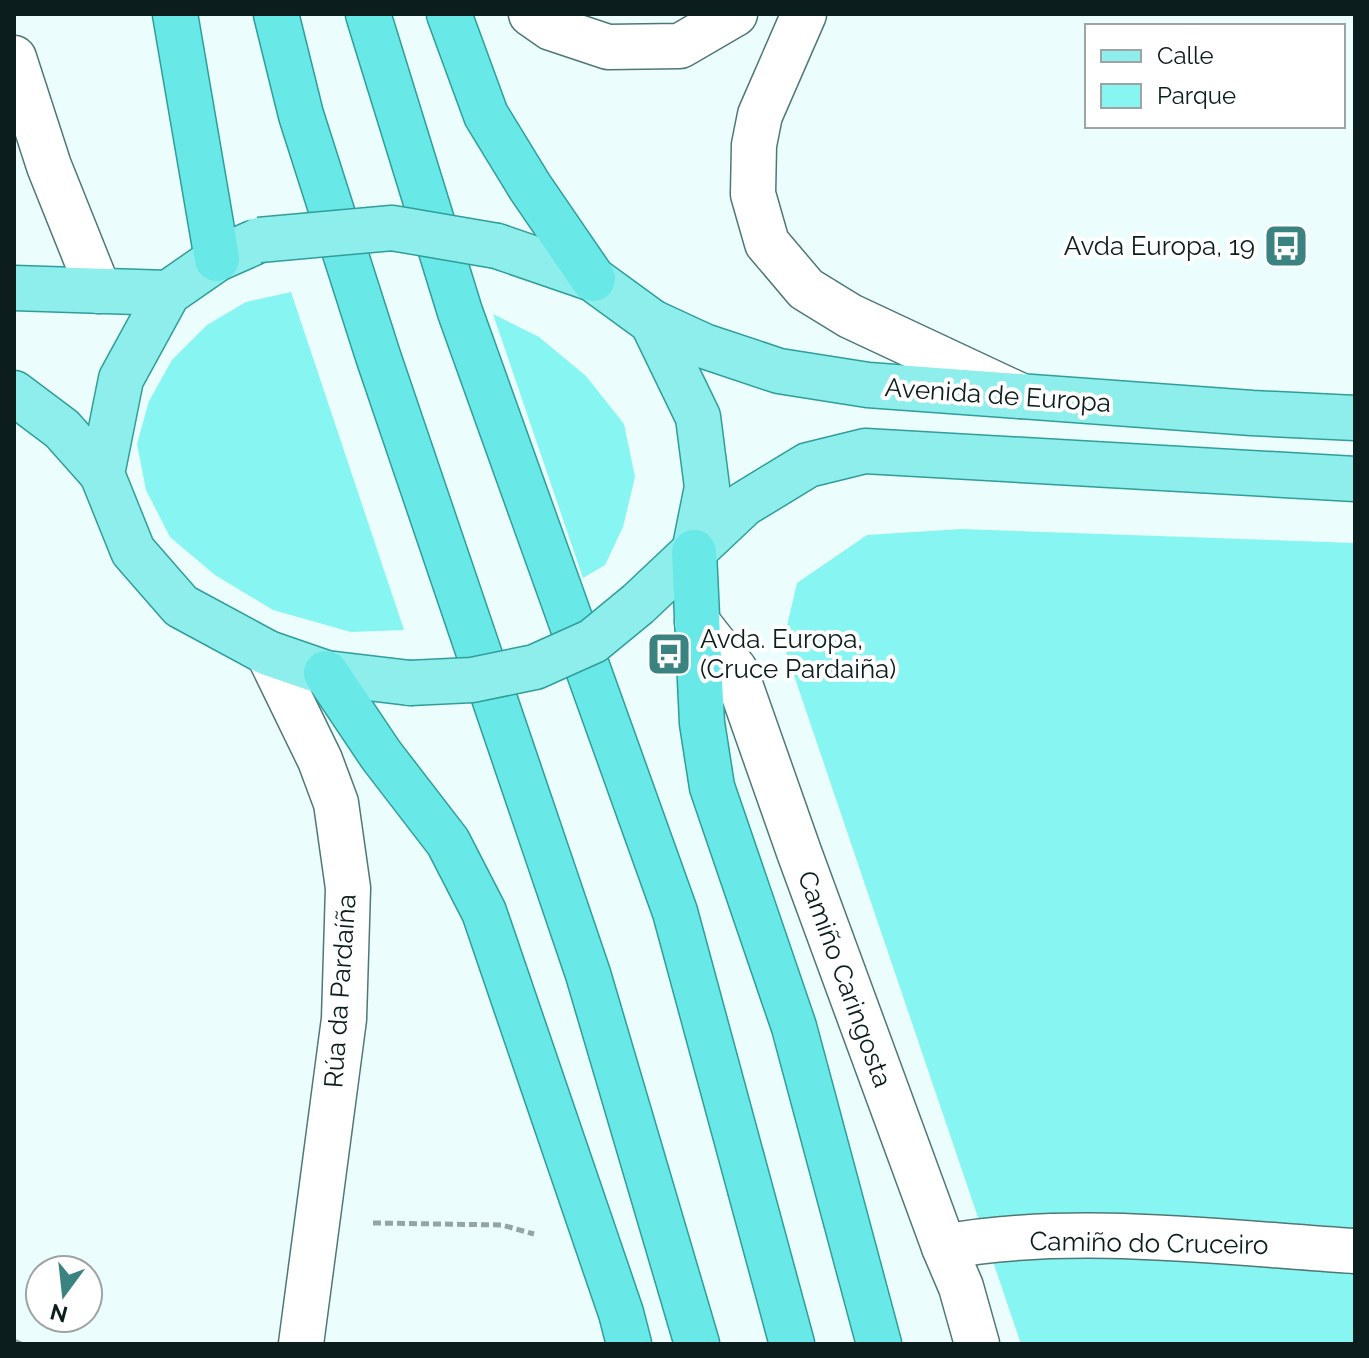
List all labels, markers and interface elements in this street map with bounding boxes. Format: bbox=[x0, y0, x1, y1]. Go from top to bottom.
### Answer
legend bbox=[1085, 24, 1345, 128]
text: Calle bbox=[1157, 41, 1214, 70]
text: Parque bbox=[1157, 81, 1236, 110]
bus stop icon: Avda Europa, 19 bbox=[1262, 222, 1310, 270]
place label: Avda Europa, 19 bbox=[1064, 231, 1255, 261]
street label: Avenida de Europa bbox=[884, 372, 1112, 418]
place label: Avda. Europa, (Cruce Pardaiña) bbox=[700, 624, 896, 684]
bus stop icon: Avda. Europa, (Cruce Pardaiña) bbox=[645, 630, 693, 678]
street label: Camiño Caringosta bbox=[792, 867, 898, 1091]
street label: Rúa da Pardaíña bbox=[318, 893, 362, 1089]
street label: Camiño do Cruceiro bbox=[1029, 1226, 1269, 1260]
north arrow bbox=[24, 1254, 104, 1334]
text: N bbox=[47, 1299, 70, 1328]

